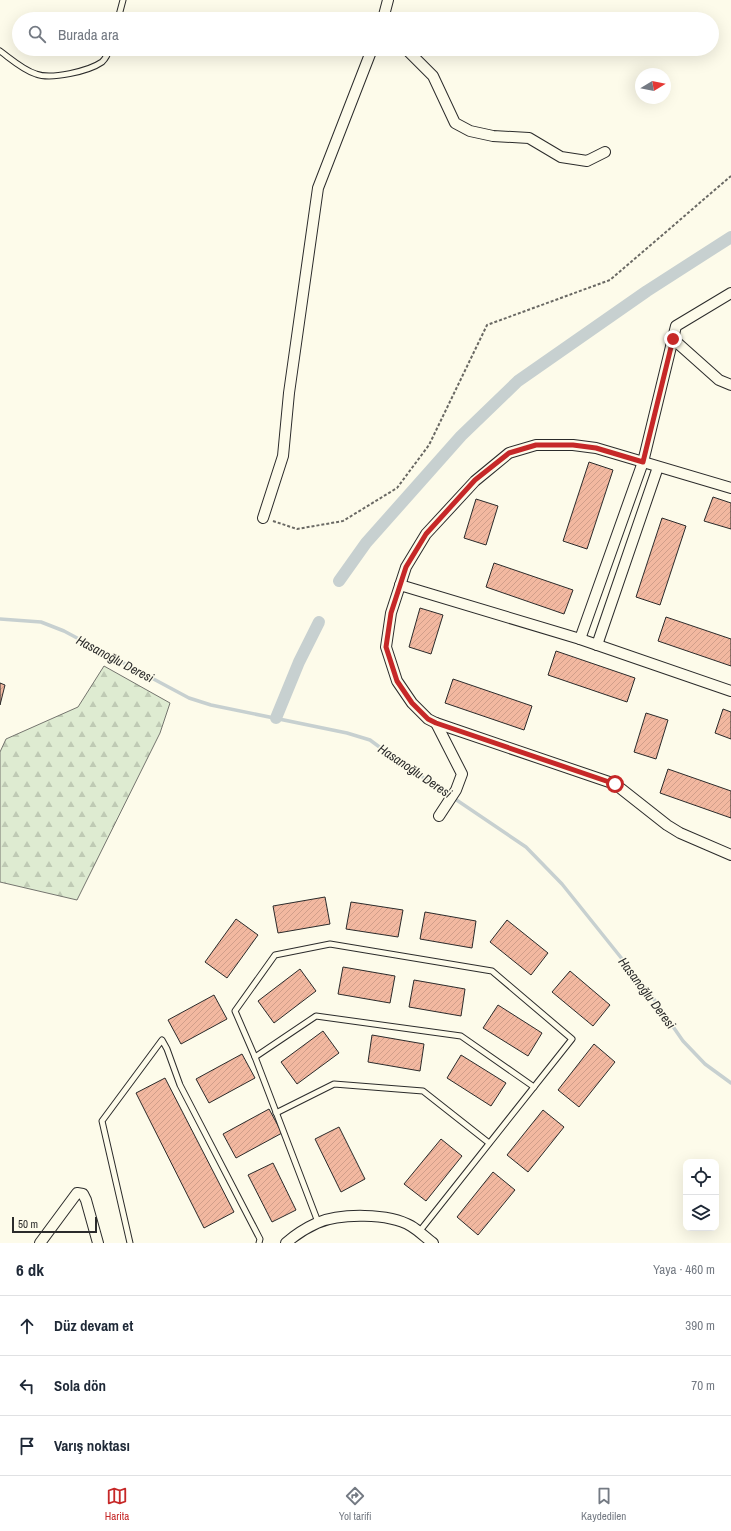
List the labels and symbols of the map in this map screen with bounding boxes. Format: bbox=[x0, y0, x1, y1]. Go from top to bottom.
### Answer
north arrow bbox=[635, 68, 671, 104]
route end bbox=[664, 330, 682, 348]
water label: Hasanoğlu Deresi bbox=[73, 631, 157, 687]
water label: Hasanoğlu Deresi bbox=[375, 740, 455, 802]
route start bbox=[606, 775, 624, 793]
water label: Hasanoğlu Deresi bbox=[615, 954, 679, 1032]
scale bar bbox=[12, 1215, 97, 1234]

